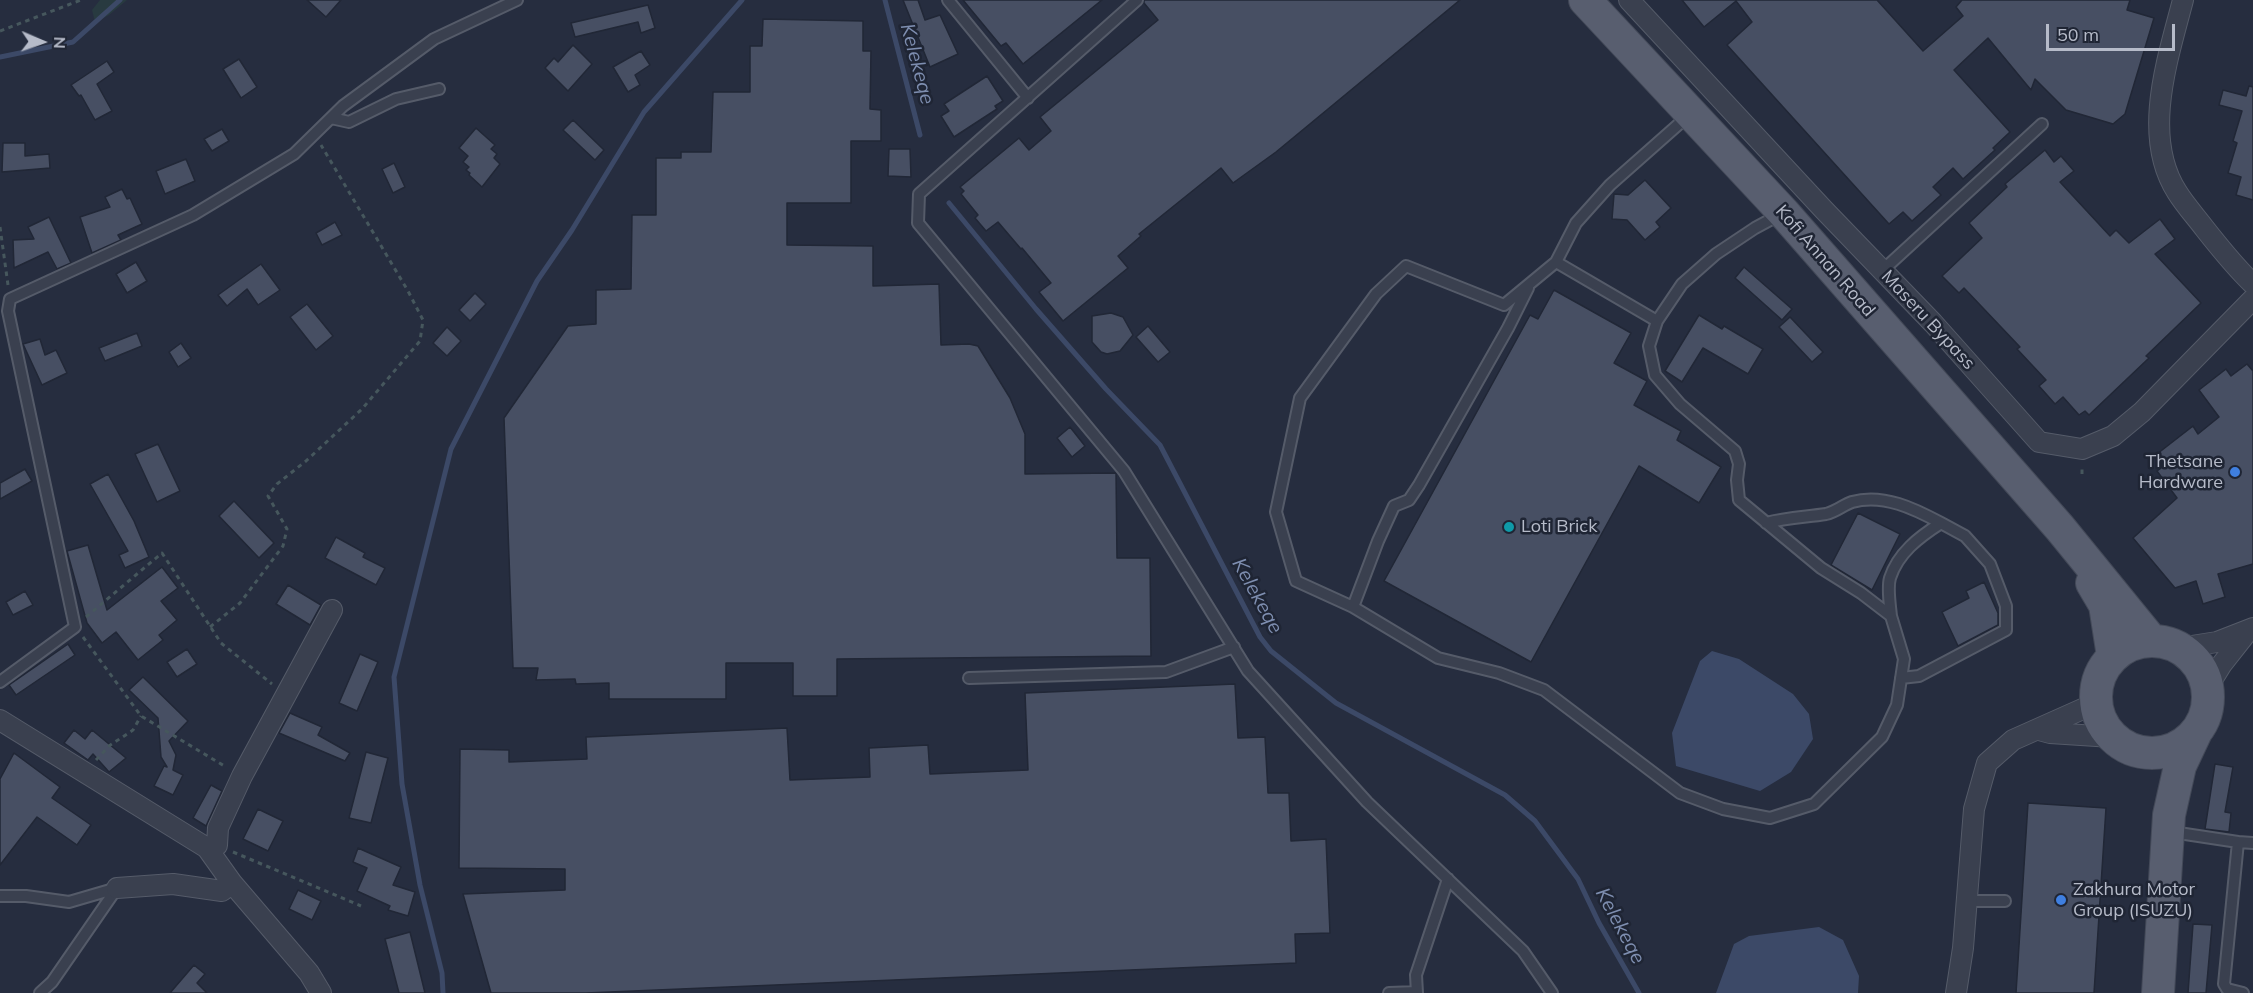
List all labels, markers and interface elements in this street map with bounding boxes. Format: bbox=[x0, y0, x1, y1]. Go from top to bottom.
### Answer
north arrow bbox=[12, 12, 72, 72]
scale bar bbox=[2049, 12, 2178, 50]
water label: Kelekeqe bbox=[895, 21, 939, 107]
text: 50 m bbox=[2057, 23, 2099, 46]
text: N bbox=[50, 36, 70, 49]
street label: Kofi Annan Road bbox=[1771, 201, 1879, 321]
street label: Maseru Bypass bbox=[1877, 266, 1979, 374]
place label: Thetsane Hardware bbox=[2139, 451, 2223, 494]
marker: Thetsane Hardware bbox=[2228, 465, 2242, 479]
place label: Loti Brick bbox=[1521, 516, 1597, 538]
marker: Loti Brick bbox=[1502, 520, 1516, 534]
water label: Kelekeqe bbox=[1226, 554, 1288, 638]
place label: Zakhura Motor Group (ISUZU) bbox=[2073, 879, 2195, 922]
water label: Kelekeqe bbox=[1590, 884, 1650, 968]
marker: Zakhura Motor Group (ISUZU) bbox=[2054, 893, 2068, 907]

